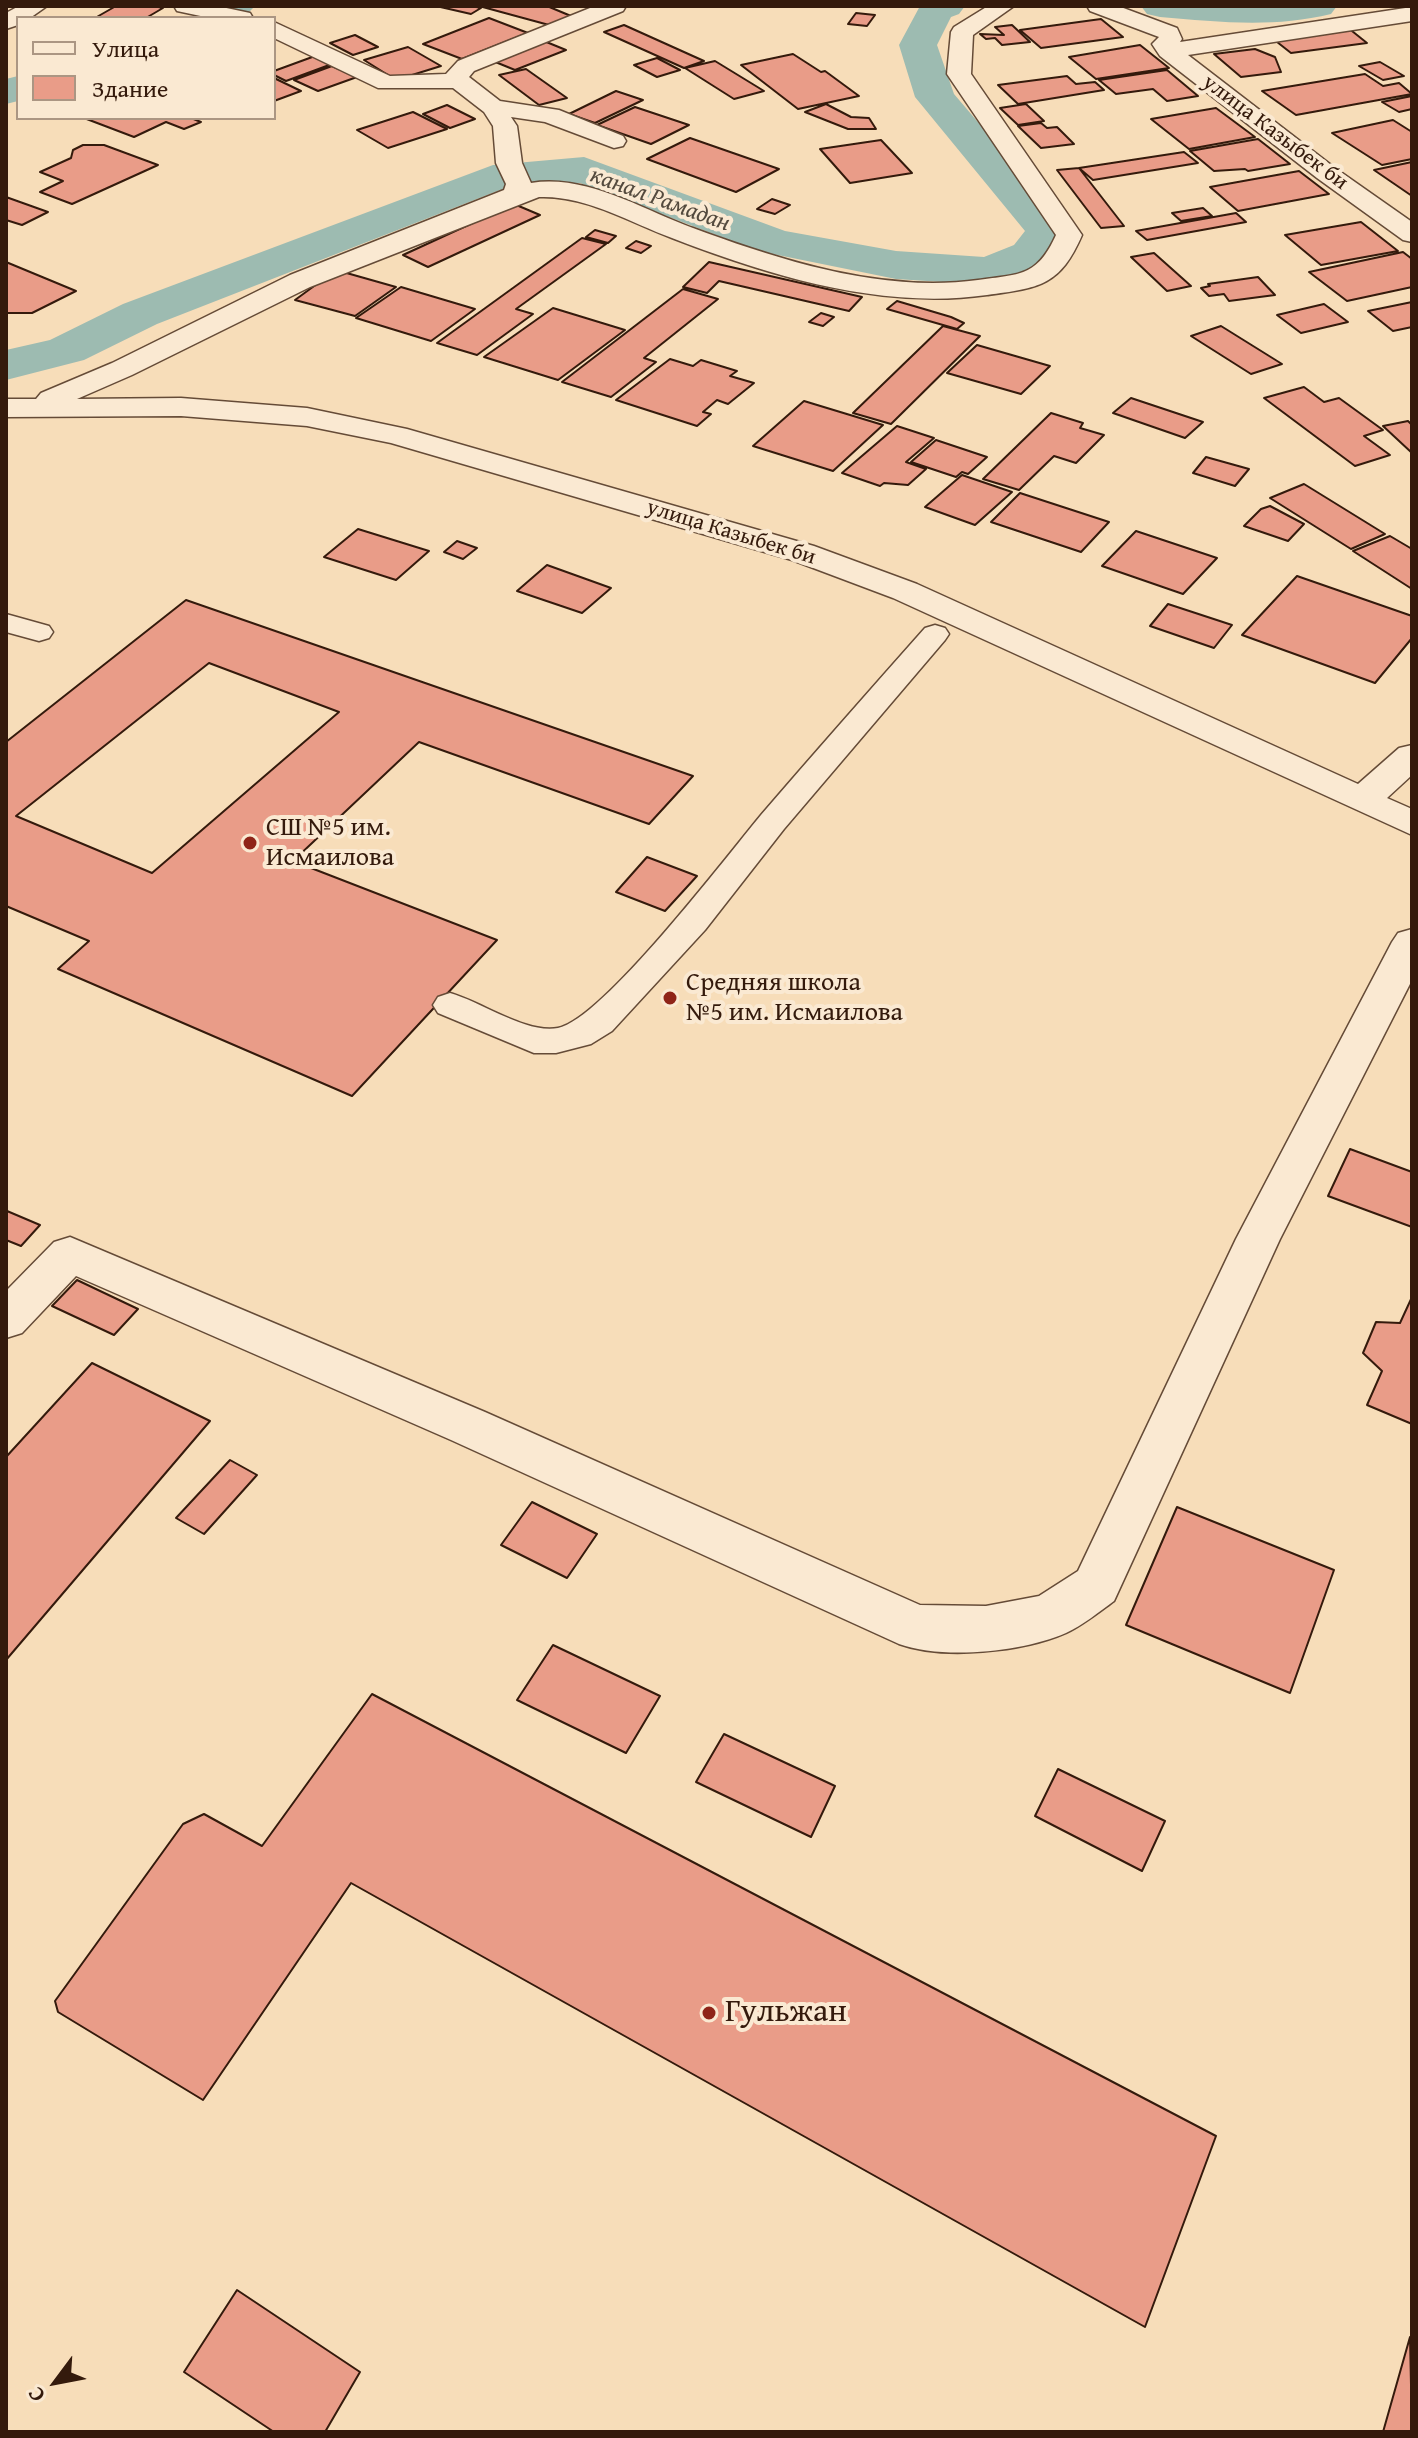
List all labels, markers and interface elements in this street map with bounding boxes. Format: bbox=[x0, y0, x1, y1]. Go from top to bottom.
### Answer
legend bbox=[16, 16, 276, 120]
text: Улица bbox=[92, 31, 159, 66]
street label: улица Казыбек би bbox=[1197, 70, 1353, 196]
text: Здание bbox=[92, 71, 168, 106]
water label: канал Рамадан bbox=[586, 161, 734, 239]
street label: улица Казыбек би bbox=[643, 495, 819, 571]
place label: СШ №5 им. Исмаилова bbox=[266, 812, 394, 874]
marker: СШ №5 им. Исмаилова bbox=[241, 834, 259, 852]
place label: Средняя школа №5 им. Исмаилова bbox=[686, 967, 903, 1028]
marker: Средняя школа №5 им. Исмаилова bbox=[661, 989, 679, 1007]
place label: Гульжан bbox=[725, 1994, 847, 2032]
marker: Гульжан bbox=[700, 2004, 718, 2022]
north arrow bbox=[16, 2342, 96, 2422]
text: С bbox=[19, 2381, 53, 2408]

